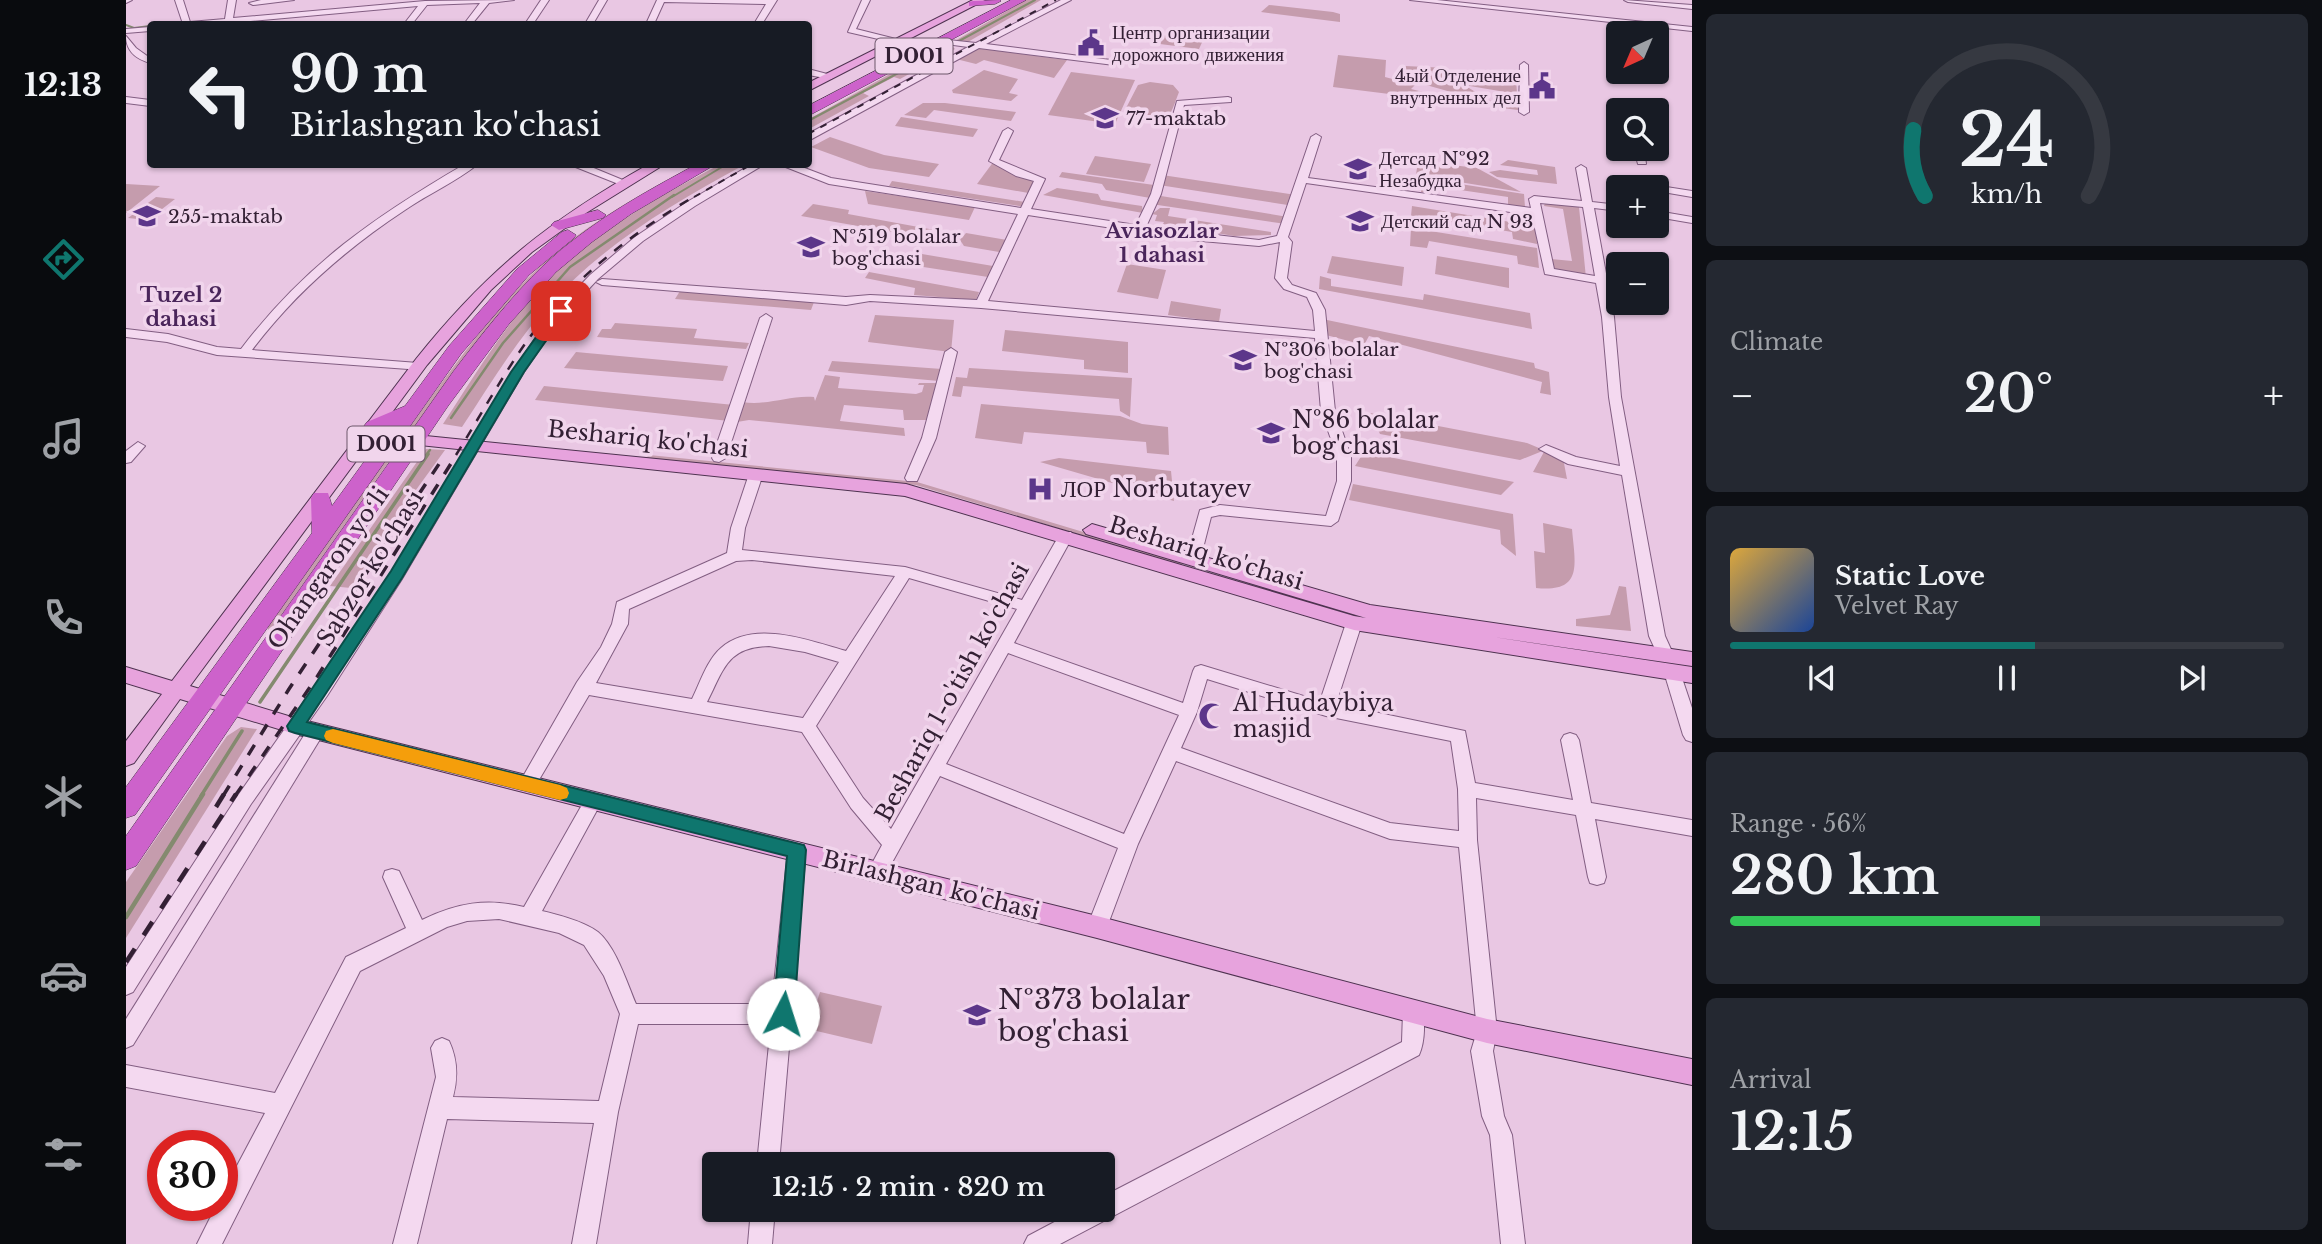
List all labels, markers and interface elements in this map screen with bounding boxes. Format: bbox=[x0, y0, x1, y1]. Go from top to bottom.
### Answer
place label: Центр организации дорожного движения bbox=[1112, 21, 1284, 66]
north arrow bbox=[1606, 21, 1670, 84]
map controls bbox=[1606, 21, 1669, 315]
public building icon: Центр организации дорожного движения bbox=[1076, 28, 1106, 58]
road number: D001 bbox=[876, 38, 952, 74]
text: 90 m bbox=[290, 44, 427, 105]
icon: left bbox=[175, 49, 266, 140]
place label: 4ый Отделение внутренных дел bbox=[1390, 64, 1522, 109]
text: 12:13 bbox=[24, 65, 102, 105]
public building icon: 4ый Отделение внутренных дел bbox=[1527, 71, 1557, 101]
text: 24 bbox=[1959, 95, 2055, 186]
button: search bbox=[1606, 98, 1669, 161]
school or university icon: 77-maktab bbox=[1090, 103, 1120, 133]
text: Birlashgan ko'chasi bbox=[290, 105, 601, 145]
place label: 77-maktab bbox=[1126, 107, 1226, 130]
place label: Детсад №92 Незабудка bbox=[1379, 147, 1490, 192]
school or university icon: Детсад №92 Незабудка bbox=[1343, 154, 1373, 184]
button: + bbox=[1606, 175, 1669, 238]
text: km/h bbox=[1972, 179, 2042, 210]
school or university icon: 255-maktab bbox=[132, 201, 162, 231]
place label: 255-maktab bbox=[168, 205, 283, 228]
school or university icon: Детский сад N 93 bbox=[1345, 206, 1375, 236]
place label: Детский сад N 93 bbox=[1381, 210, 1533, 233]
district label: Aviasozlar 1 dahasi bbox=[1104, 218, 1220, 268]
place label: №519 bolalar bog'chasi bbox=[831, 225, 961, 270]
school or university icon: №519 bolalar bog'chasi bbox=[796, 232, 826, 262]
icon: directions bbox=[39, 235, 88, 284]
button: − bbox=[1606, 252, 1669, 315]
pin bbox=[531, 281, 591, 341]
district label: Tuzel 2 dahasi bbox=[140, 282, 222, 332]
icon: arrive bbox=[542, 292, 580, 330]
text: Climate bbox=[1730, 328, 1823, 356]
place label: №306 bolalar bog'chasi bbox=[1263, 338, 1399, 383]
school or university icon: №306 bolalar bog'chasi bbox=[1228, 345, 1258, 375]
text: 20° bbox=[1964, 362, 2053, 426]
text: − bbox=[1730, 372, 1754, 419]
text: + bbox=[2263, 372, 2284, 419]
place label: №86 bolalar bog'chasi bbox=[1291, 406, 1438, 460]
icon: music bbox=[39, 414, 88, 463]
street label: Beshariq ko'chasi bbox=[546, 415, 750, 463]
school or university icon: №86 bolalar bog'chasi bbox=[1256, 418, 1286, 448]
road number: D001 bbox=[348, 426, 424, 462]
hospital icon: ЛОР Norbutayev bbox=[1025, 474, 1055, 504]
place label: ЛОР Norbutayev bbox=[1061, 475, 1251, 503]
street label: Ohangaron yoʻli bbox=[261, 481, 395, 655]
street label: Sabzor ko'chasi bbox=[311, 485, 429, 651]
street label: Beshariq ko'chasi bbox=[1105, 510, 1307, 596]
street label: Beshariq 1-o'tish ko'chasi bbox=[869, 558, 1035, 826]
text: Static Love bbox=[1835, 560, 1985, 592]
text: Velvet Ray bbox=[1835, 592, 1959, 620]
icon: phone bbox=[39, 593, 88, 642]
icon: previous bbox=[1803, 659, 1841, 697]
icon: pause bbox=[1988, 659, 2026, 697]
icon: next bbox=[2173, 659, 2211, 697]
place label: Al Hudaybiya masjid bbox=[1232, 689, 1394, 743]
mosque icon: Al Hudaybiya masjid bbox=[1197, 701, 1227, 731]
icon: climate bbox=[39, 772, 88, 821]
text: Range · 56% bbox=[1730, 810, 1867, 838]
street label: Birlashgan ko'chasi bbox=[819, 844, 1043, 926]
text: 280 km bbox=[1730, 844, 1939, 908]
icon: car bbox=[39, 951, 88, 1000]
position arrow bbox=[746, 977, 820, 1051]
place label: №373 bolalar bog'chasi bbox=[997, 982, 1190, 1049]
school or university icon: №373 bolalar bog'chasi bbox=[962, 1000, 992, 1030]
text: Arrival bbox=[1730, 1066, 1811, 1094]
text: 12:15 bbox=[1730, 1100, 1854, 1164]
icon: filters bbox=[39, 1130, 88, 1179]
speed limit sign: 30 bbox=[147, 1130, 238, 1221]
text: 12:15 · 2 min · 820 m bbox=[772, 1171, 1045, 1203]

